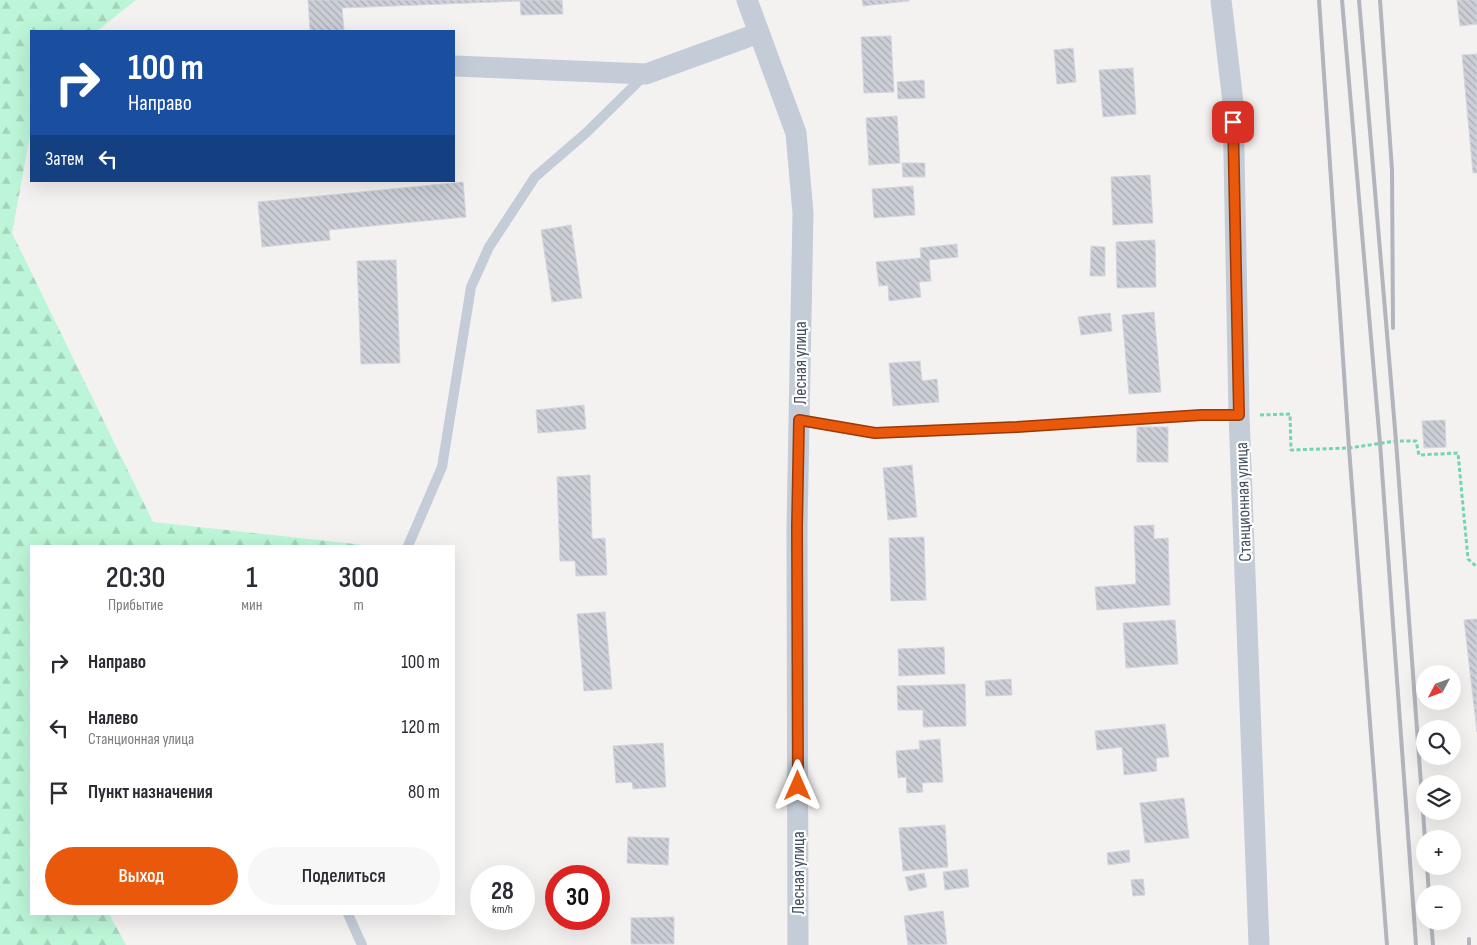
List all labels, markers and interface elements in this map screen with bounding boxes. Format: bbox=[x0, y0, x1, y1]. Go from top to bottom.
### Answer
text: 100 m bbox=[128, 47, 204, 90]
icon: right bbox=[45, 50, 110, 115]
text: Направо bbox=[128, 90, 192, 117]
pin bbox=[1212, 101, 1254, 143]
icon: arrive bbox=[1219, 108, 1247, 136]
icon: left bbox=[94, 145, 122, 173]
text: Затем bbox=[45, 148, 84, 171]
street label: Лесная улица bbox=[790, 321, 811, 405]
street label: Станционная улица bbox=[1231, 442, 1256, 562]
text: 20:30 bbox=[106, 560, 165, 596]
text: 1 bbox=[246, 560, 257, 596]
text: 300 bbox=[338, 560, 379, 596]
text: Прибытие bbox=[108, 596, 163, 615]
text: мин bbox=[241, 596, 262, 615]
text: m bbox=[354, 596, 364, 615]
icon: right bbox=[45, 649, 73, 677]
text: Направо bbox=[88, 651, 146, 674]
text: 100 m bbox=[401, 651, 440, 674]
north arrow bbox=[1416, 665, 1461, 710]
map controls bbox=[1416, 665, 1461, 930]
text: Налево bbox=[88, 707, 138, 730]
icon: left bbox=[45, 714, 73, 742]
text: 120 m bbox=[402, 716, 440, 739]
button: search bbox=[1416, 720, 1461, 765]
text: Станционная улица bbox=[88, 730, 194, 749]
position arrow bbox=[771, 759, 823, 811]
button: layers bbox=[1416, 775, 1461, 820]
icon: arrive bbox=[45, 779, 73, 807]
text: Пункт назначения bbox=[88, 781, 213, 804]
text: 80 m bbox=[408, 781, 440, 804]
button: + bbox=[1416, 830, 1461, 875]
street label: Лесная улица bbox=[788, 831, 809, 915]
button: Выход bbox=[45, 847, 238, 905]
button: Поделиться bbox=[248, 847, 440, 905]
speed limit sign: 30 bbox=[545, 865, 610, 930]
text: 28 bbox=[491, 876, 514, 907]
button: − bbox=[1416, 885, 1461, 930]
text: km/h bbox=[492, 902, 513, 917]

